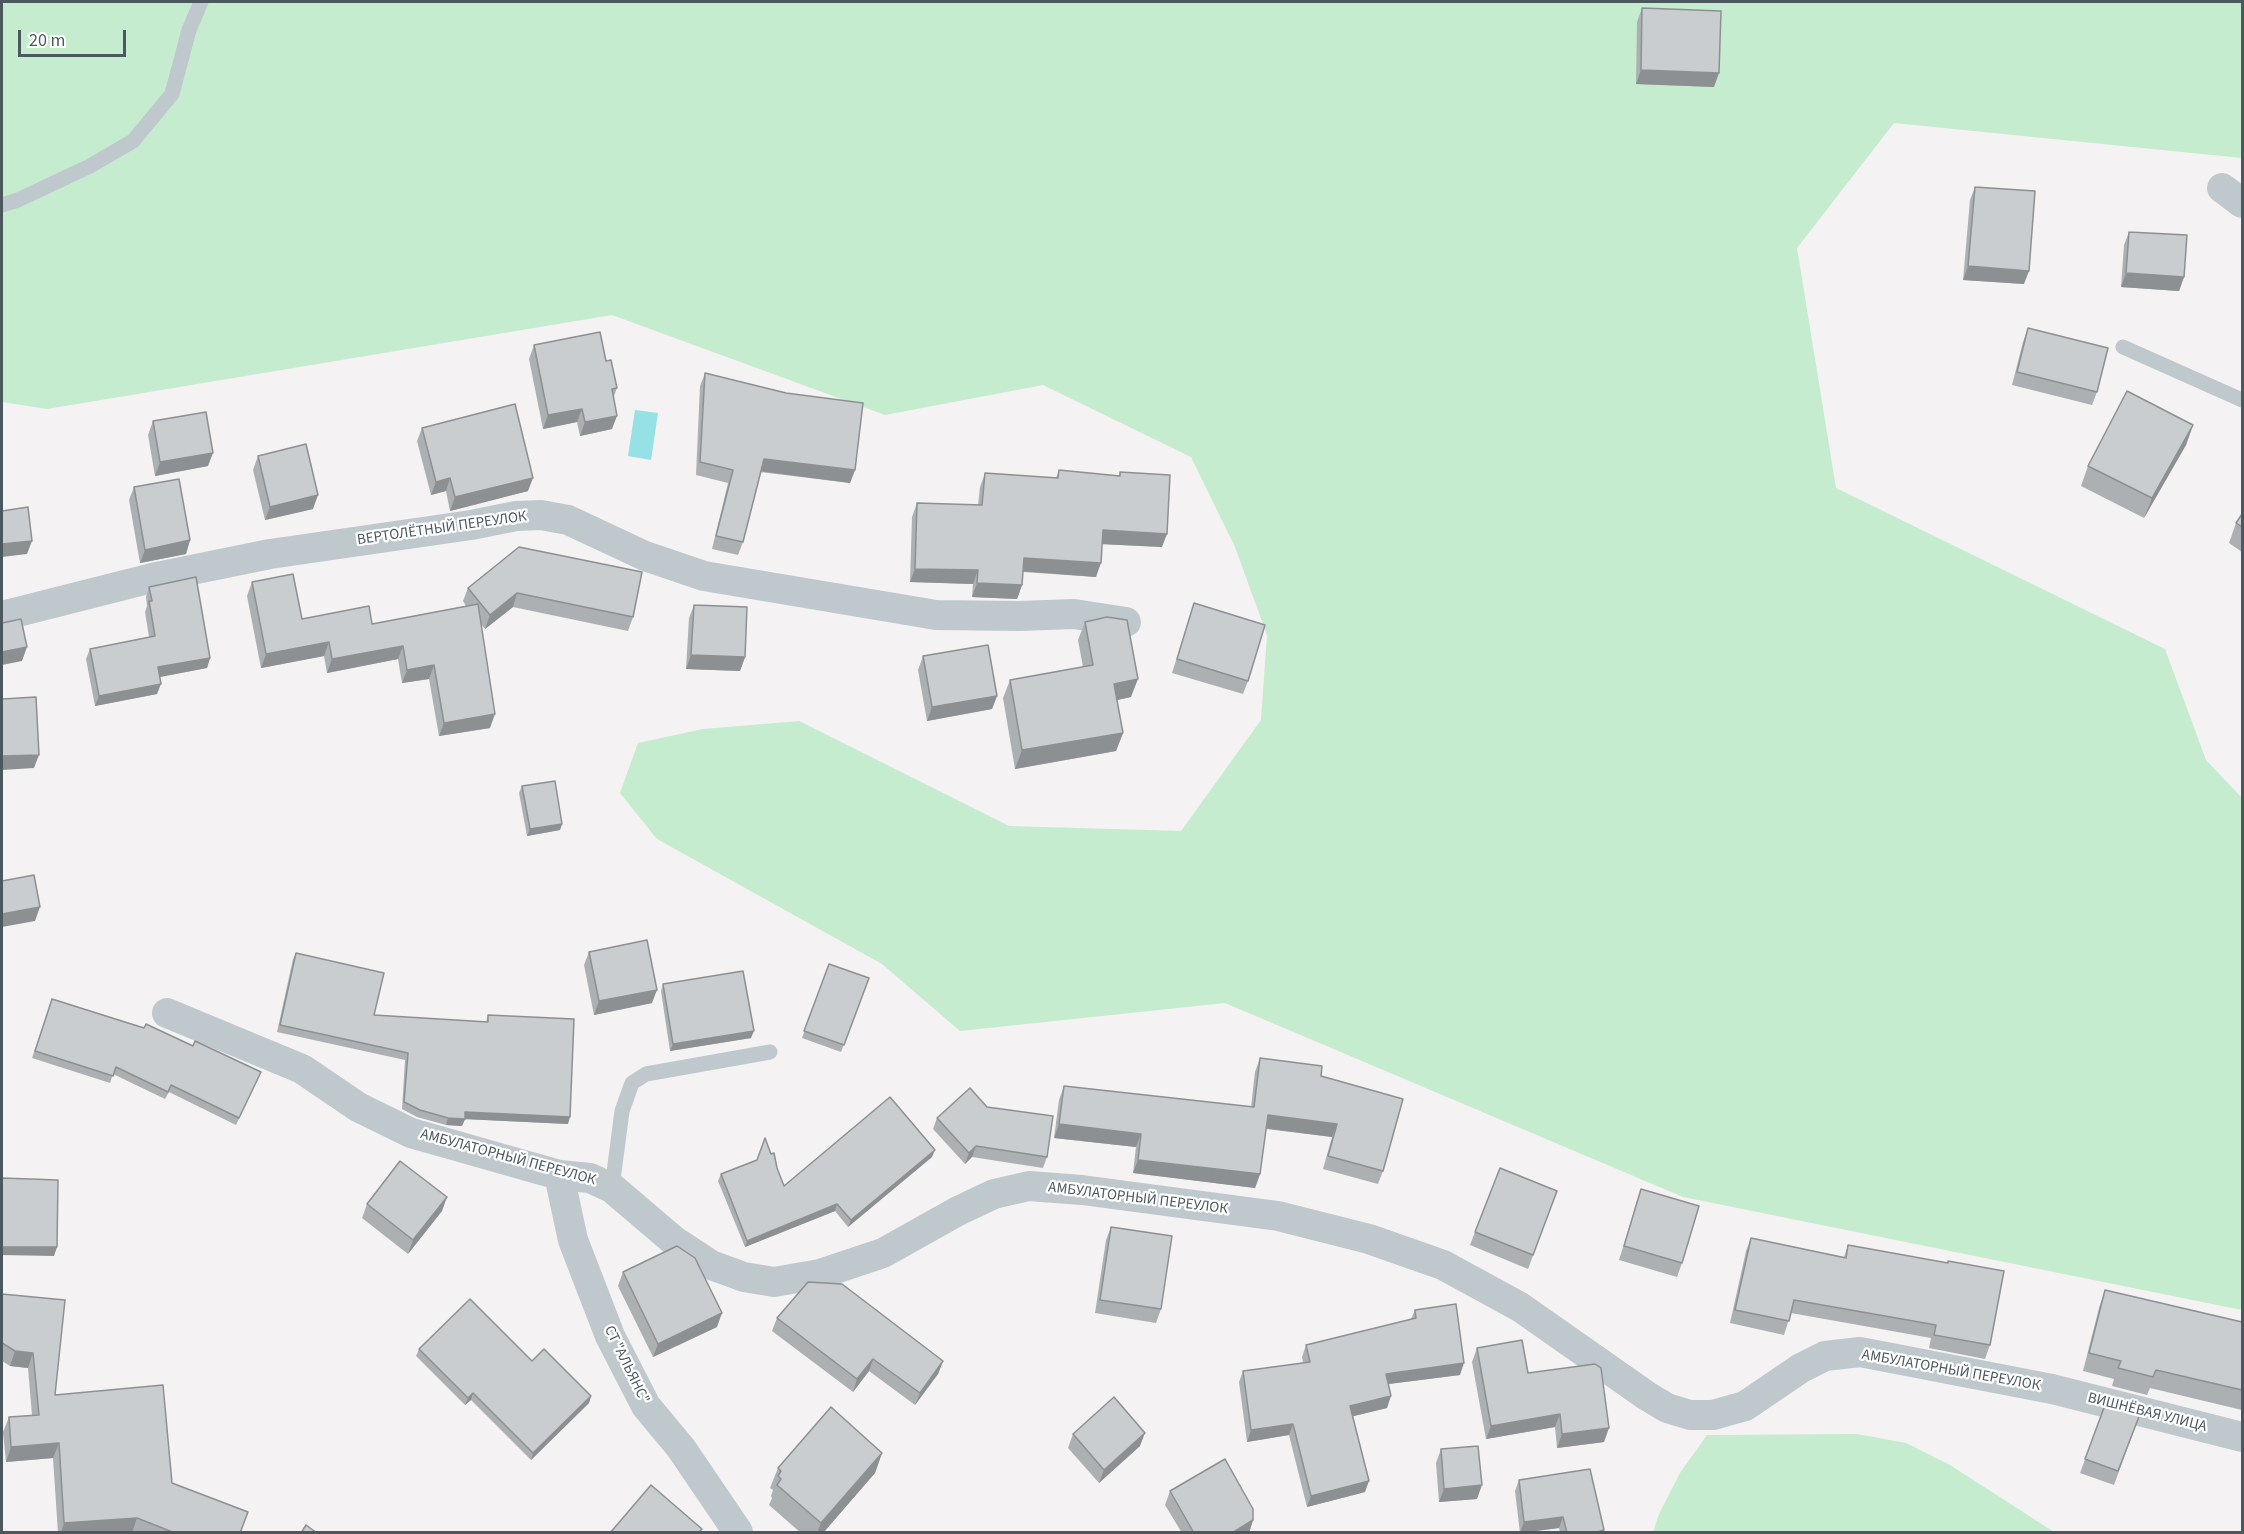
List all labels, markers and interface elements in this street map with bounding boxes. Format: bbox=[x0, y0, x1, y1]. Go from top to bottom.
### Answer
scale bar bbox=[21, 18, 129, 56]
text: 20 m bbox=[29, 28, 65, 53]
street label: ВЕРТОЛЁТНЫЙ ПЕРЕУЛОК bbox=[356, 508, 528, 550]
street label: АМБУЛАТОРНЫЙ ПЕРЕУЛОК bbox=[418, 1126, 598, 1190]
street label: АМБУЛАТОРНЫЙ ПЕРЕУЛОК bbox=[1047, 1179, 1229, 1219]
street label: СТ "АЛЬЯНС" bbox=[599, 1323, 653, 1407]
street label: АМБУЛАТОРНЫЙ ПЕРЕУЛОК bbox=[1860, 1346, 2042, 1396]
street label: ВИШНЁВАЯ УЛИЦА bbox=[2086, 1389, 2208, 1437]

